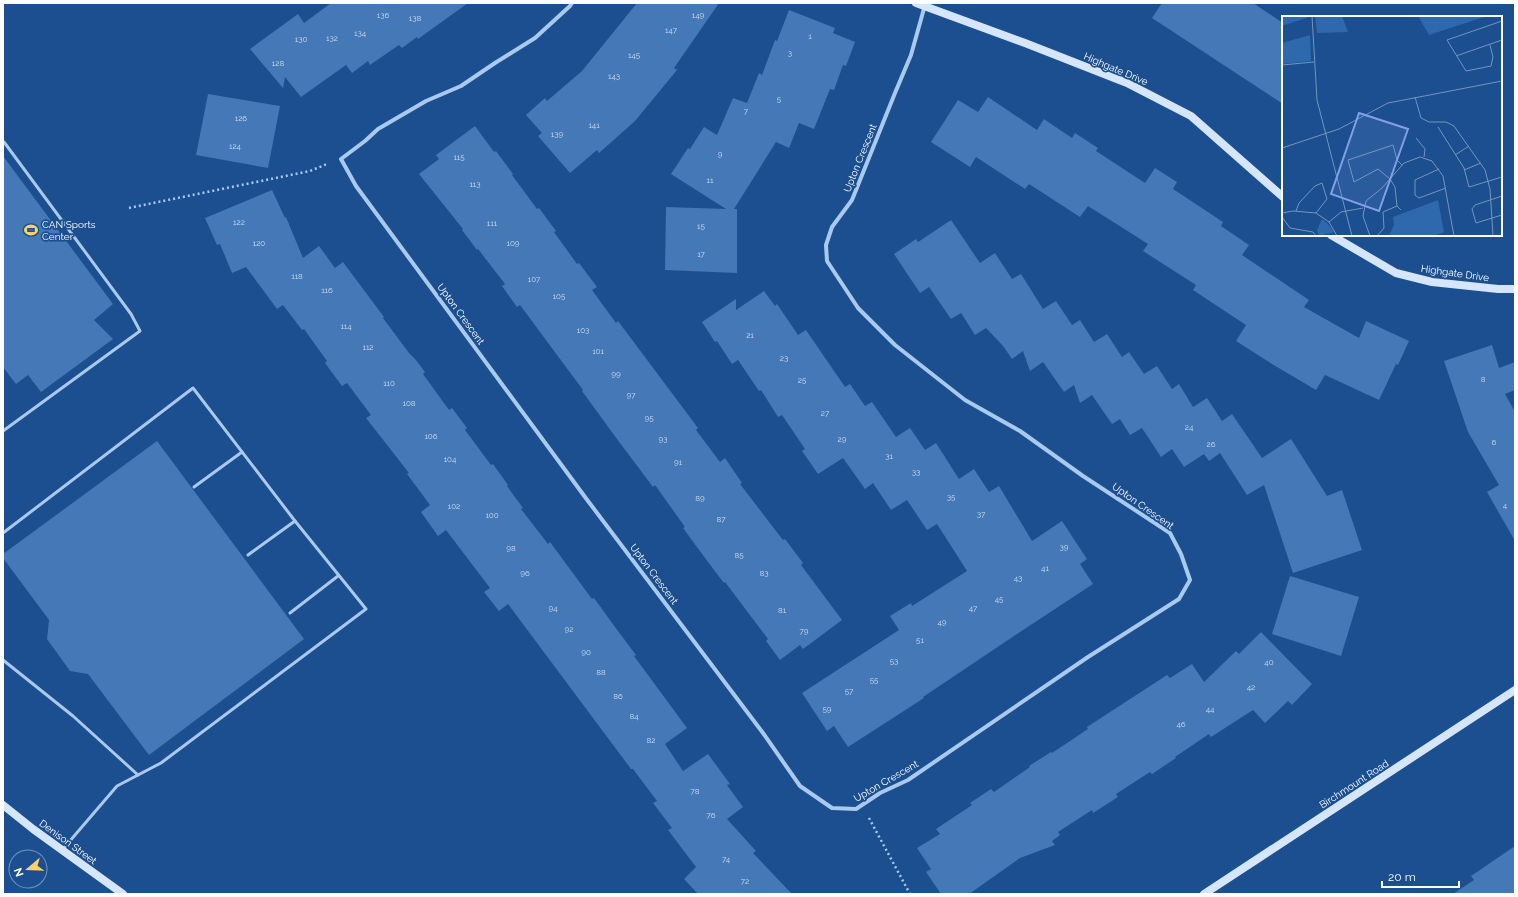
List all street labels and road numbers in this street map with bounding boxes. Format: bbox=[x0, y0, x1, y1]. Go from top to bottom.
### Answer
street label: Highgate Drive bbox=[1082, 51, 1150, 88]
street label: Upton Crescent bbox=[841, 122, 879, 194]
street label: Highgate Drive bbox=[1420, 263, 1490, 283]
street label: Upton Crescent bbox=[435, 281, 487, 347]
street label: Upton Crescent bbox=[1110, 481, 1176, 532]
street label: Upton Crescent bbox=[628, 542, 681, 607]
street label: Upton Crescent bbox=[852, 758, 921, 804]
street label: Birchmount Road bbox=[1317, 758, 1391, 810]
street label: Denison Street bbox=[37, 818, 99, 867]

